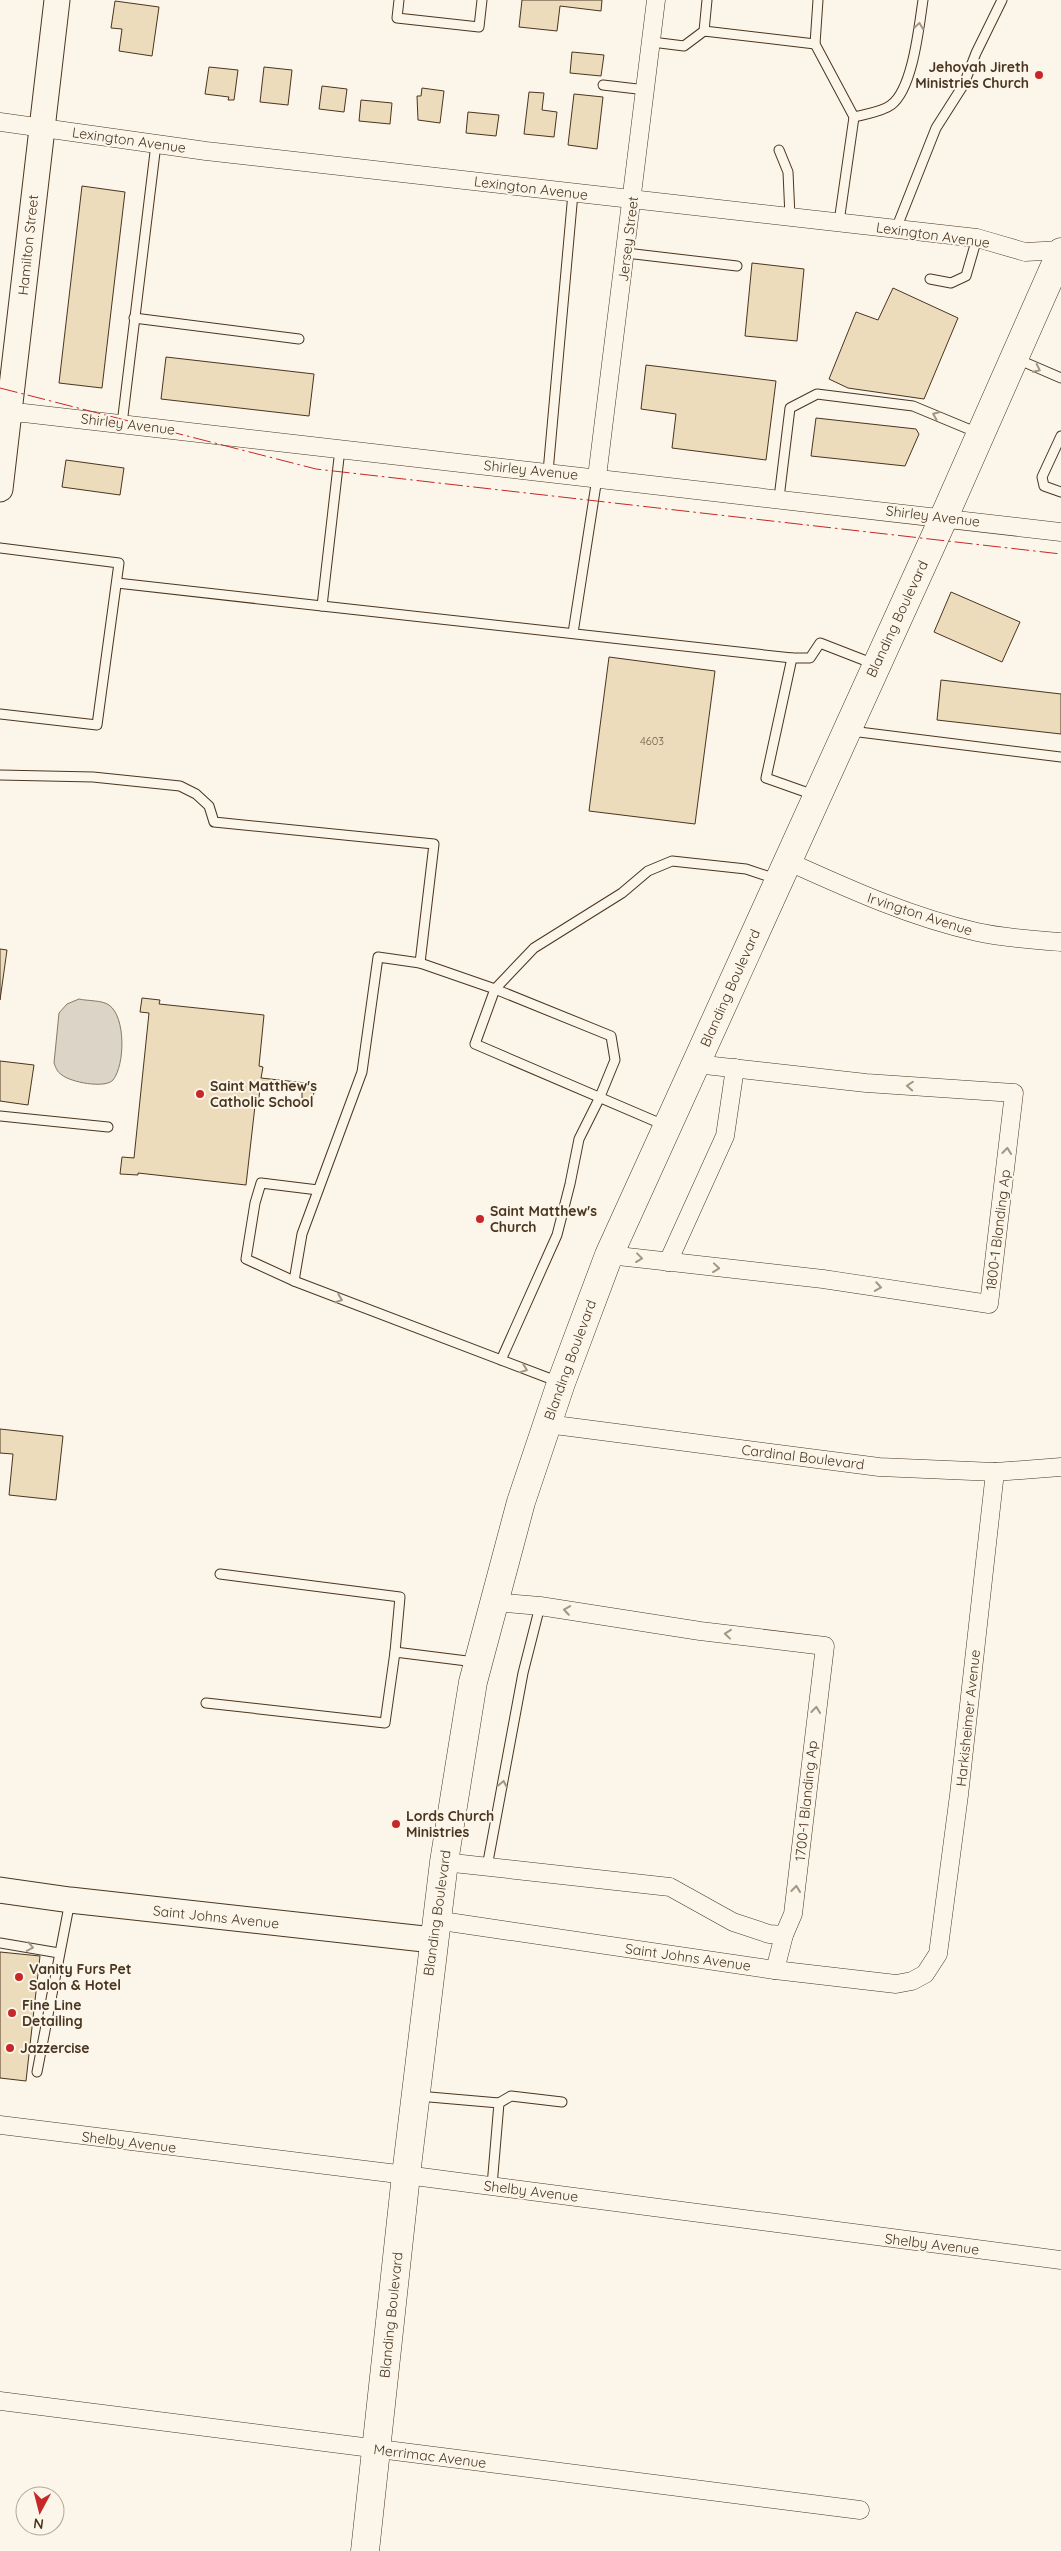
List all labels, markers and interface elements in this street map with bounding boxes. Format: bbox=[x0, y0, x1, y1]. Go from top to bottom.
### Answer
one-way arrow bbox=[913, 22, 924, 30]
place label: Jehovah Jireth Ministries Church bbox=[915, 58, 1029, 92]
marker: Jehovah Jireth Ministries Church bbox=[1033, 69, 1045, 81]
street label: Lexington Avenue bbox=[71, 123, 187, 157]
street label: Lexington Avenue bbox=[473, 172, 589, 204]
street label: Hamilton Street bbox=[14, 194, 42, 296]
street label: Jersey Street bbox=[614, 195, 642, 283]
street label: Lexington Avenue bbox=[875, 218, 991, 252]
one-way arrow bbox=[1032, 363, 1041, 373]
street label: Shirley Avenue bbox=[80, 409, 176, 439]
one-way arrow bbox=[932, 411, 941, 422]
street label: Shirley Avenue bbox=[483, 456, 579, 484]
street label: Shirley Avenue bbox=[885, 501, 981, 531]
street label: Blanding Boulevard bbox=[862, 558, 932, 680]
house number: 4603 bbox=[640, 734, 664, 748]
street label: Irvington Avenue bbox=[865, 888, 975, 940]
street label: Blanding Boulevard bbox=[696, 926, 764, 1050]
place label: Saint Matthew's Catholic School bbox=[210, 1077, 317, 1111]
one-way arrow bbox=[905, 1081, 913, 1092]
marker: Saint Matthew's Catholic School bbox=[194, 1088, 206, 1100]
one-way arrow bbox=[1002, 1147, 1013, 1155]
street label: 1800-1 Blanding Ap bbox=[982, 1168, 1014, 1292]
place label: Saint Matthew's Church bbox=[490, 1202, 597, 1236]
marker: Saint Matthew's Church bbox=[474, 1213, 486, 1225]
one-way arrow bbox=[635, 1252, 643, 1263]
one-way arrow bbox=[713, 1262, 721, 1273]
one-way arrow bbox=[873, 1282, 882, 1292]
one-way arrow bbox=[335, 1293, 343, 1303]
street label: Blanding Boulevard bbox=[540, 1297, 600, 1423]
one-way arrow bbox=[519, 1363, 528, 1373]
street label: Cardinal Boulevard bbox=[741, 1441, 865, 1473]
one-way arrow bbox=[563, 1605, 571, 1615]
one-way arrow bbox=[723, 1629, 731, 1640]
street label: Harkisheimer Avenue bbox=[952, 1649, 984, 1787]
one-way arrow bbox=[810, 1705, 821, 1713]
street label: 1700-1 Blanding Ap bbox=[791, 1740, 821, 1862]
one-way arrow bbox=[497, 1780, 507, 1789]
place label: Lords Church Ministries bbox=[406, 1807, 494, 1841]
marker: Lords Church Ministries bbox=[390, 1818, 402, 1830]
street label: Blanding Boulevard bbox=[419, 1849, 455, 1977]
one-way arrow bbox=[790, 1884, 801, 1892]
street label: Saint Johns Avenue bbox=[152, 1901, 280, 1933]
street label: Saint Johns Avenue bbox=[624, 1939, 752, 1975]
one-way arrow bbox=[25, 1942, 34, 1952]
place label: Vanity Furs Pet Salon & Hotel bbox=[29, 1960, 132, 1994]
marker: Vanity Furs Pet Salon & Hotel bbox=[13, 1971, 25, 1983]
place label: Fine Line Detailing bbox=[22, 1996, 83, 2030]
marker: Fine Line Detailing bbox=[6, 2007, 18, 2019]
place label: Jazzercise bbox=[20, 2039, 90, 2057]
marker: Jazzercise bbox=[4, 2042, 16, 2054]
street label: Shelby Avenue bbox=[81, 2127, 177, 2157]
street label: Shelby Avenue bbox=[483, 2176, 579, 2206]
street label: Shelby Avenue bbox=[884, 2229, 980, 2259]
street label: Blanding Boulevard bbox=[375, 2251, 407, 2379]
street label: Merrimac Avenue bbox=[373, 2440, 487, 2472]
north arrow bbox=[15, 2486, 65, 2536]
text: N bbox=[32, 2514, 45, 2533]

